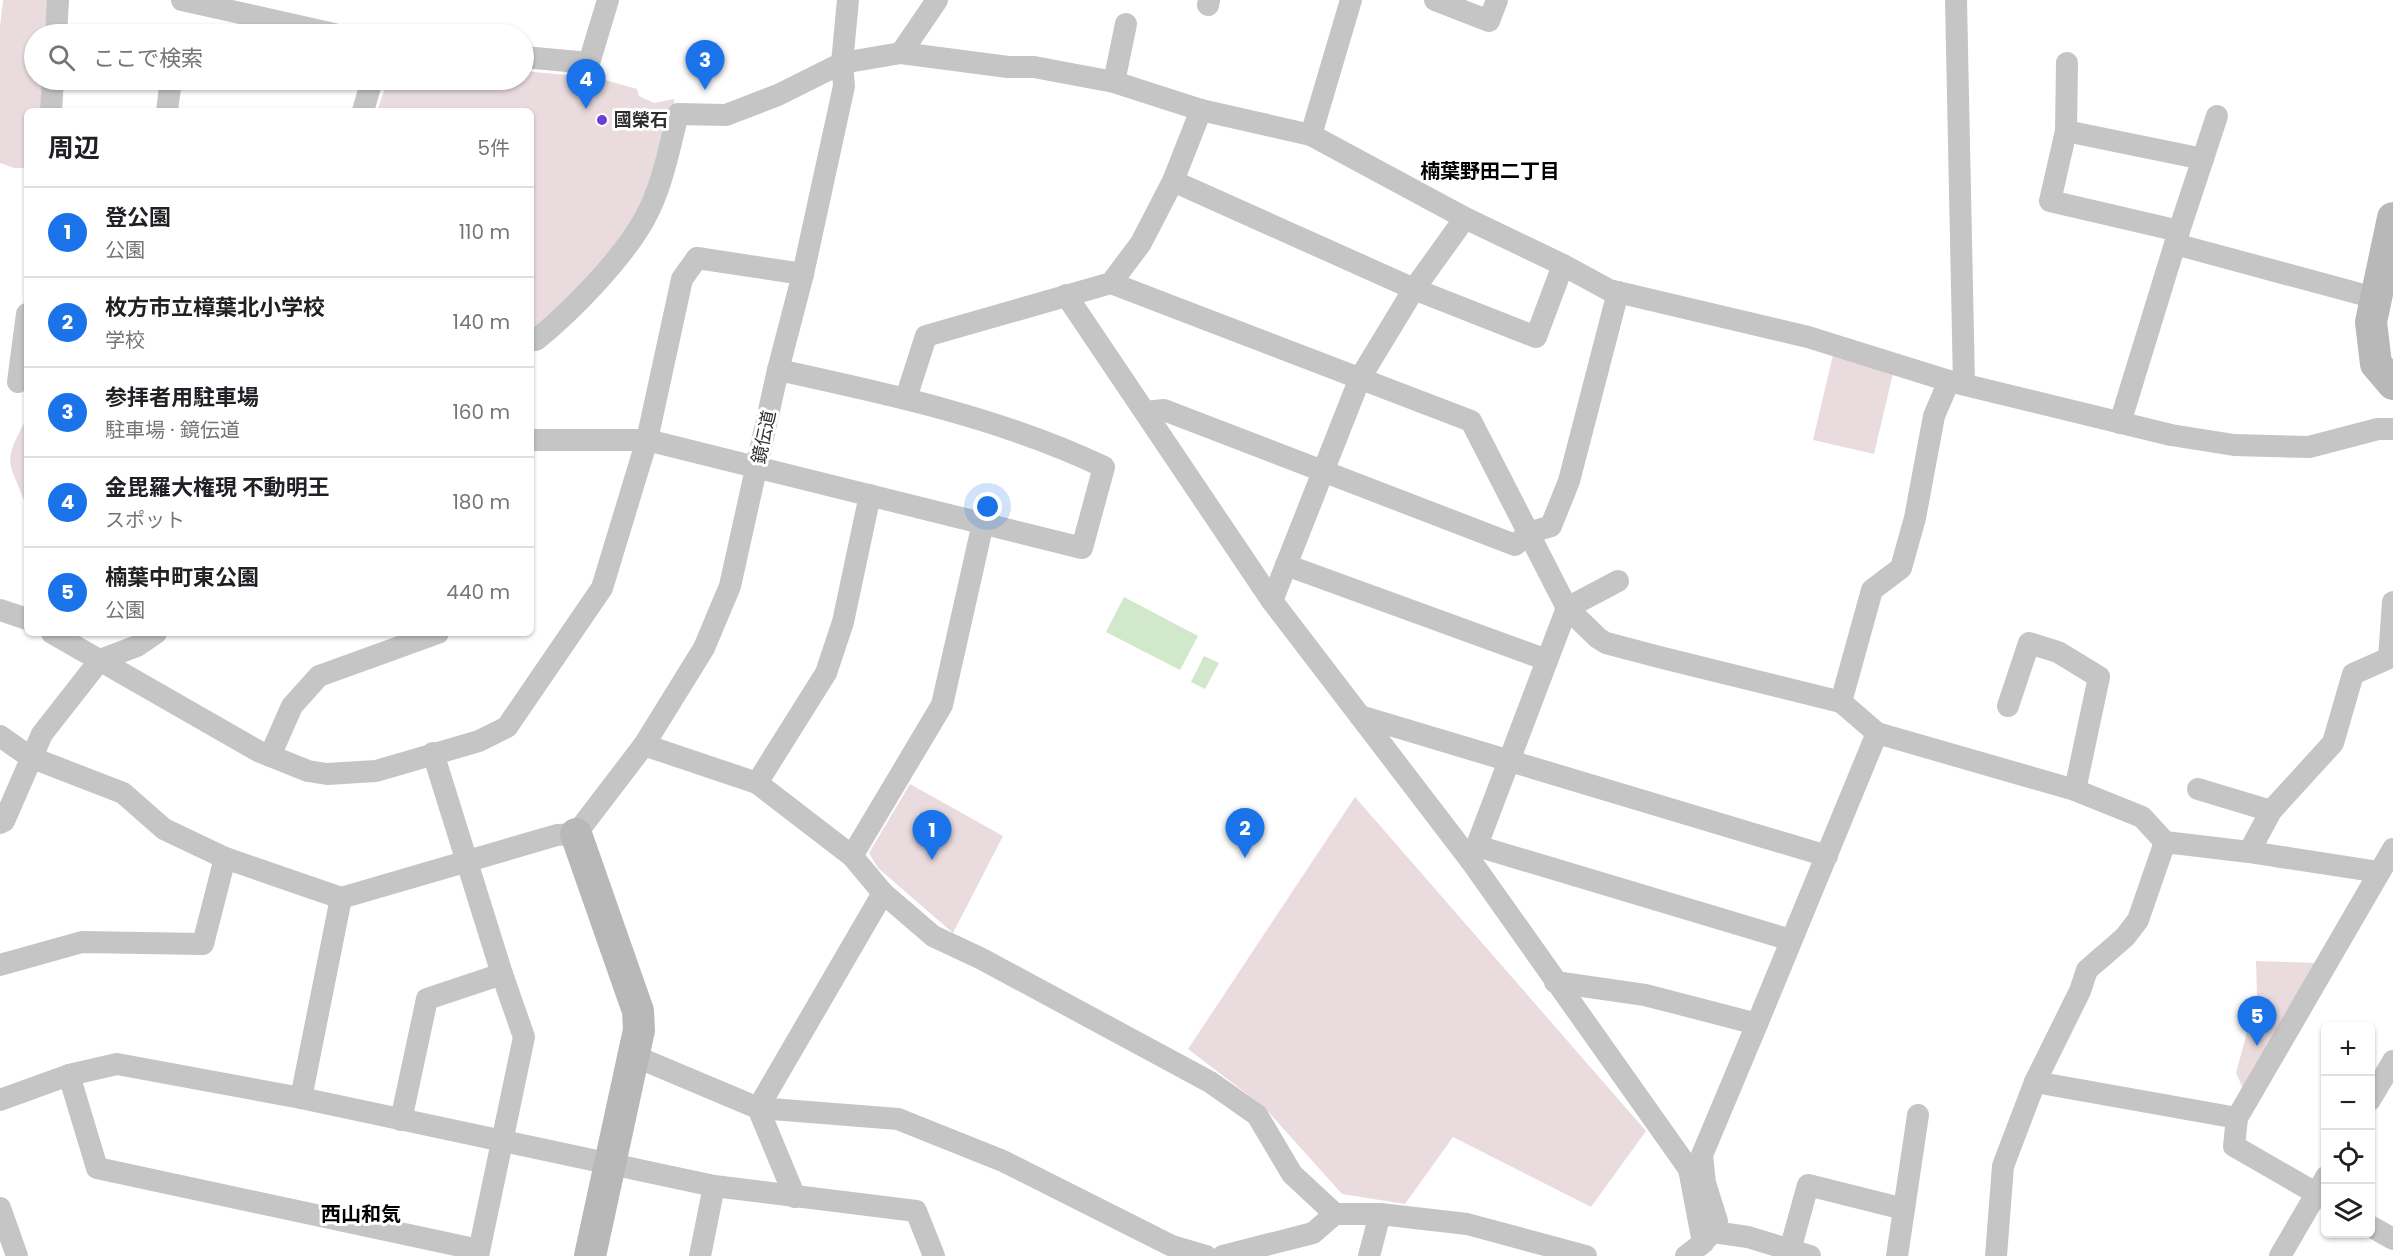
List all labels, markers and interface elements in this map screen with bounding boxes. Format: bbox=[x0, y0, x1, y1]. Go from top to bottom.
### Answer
search box bbox=[24, 24, 534, 90]
pin: 3 bbox=[686, 40, 724, 90]
icon: search bbox=[45, 41, 78, 74]
text: ここで検索 bbox=[93, 43, 203, 74]
pin: 4 bbox=[566, 60, 606, 109]
place label: 國榮石 bbox=[614, 107, 668, 132]
marker: 國榮石 bbox=[595, 113, 609, 127]
text: 周辺 bbox=[48, 130, 100, 166]
text: 5件 bbox=[477, 134, 510, 162]
district label: 楠葉野田二丁目 bbox=[1420, 157, 1560, 185]
text: 登公園 bbox=[105, 202, 171, 233]
text: 1 bbox=[64, 218, 71, 246]
text: 110 m bbox=[459, 218, 510, 246]
text: 公園 bbox=[105, 236, 145, 264]
text: 枚方市立樟葉北小学校 bbox=[105, 292, 325, 323]
text: 2 bbox=[62, 308, 73, 336]
text: 140 m bbox=[453, 308, 510, 336]
text: 学校 bbox=[105, 326, 145, 354]
text: 参拝者用駐車場 bbox=[105, 382, 259, 413]
text: 3 bbox=[61, 398, 74, 426]
text: 160 m bbox=[452, 398, 510, 426]
street label: 鏡伝道 bbox=[746, 408, 781, 466]
text: 駐車場 · 鏡伝道 bbox=[105, 416, 240, 444]
text: 金毘羅大権現 不動明王 bbox=[105, 472, 330, 503]
text: 4 bbox=[61, 488, 74, 516]
text: 180 m bbox=[452, 488, 510, 516]
your location bbox=[973, 492, 1002, 521]
text: スポット bbox=[105, 506, 185, 534]
text: 楠葉中町東公園 bbox=[105, 562, 259, 593]
text: 5 bbox=[61, 578, 74, 606]
text: 440 m bbox=[446, 578, 510, 606]
text: 公園 bbox=[105, 596, 145, 624]
pin: 2 bbox=[1226, 808, 1264, 858]
pin: 1 bbox=[912, 810, 952, 860]
pin: 5 bbox=[2238, 996, 2276, 1046]
map controls bbox=[2321, 1022, 2375, 1238]
button: + bbox=[2321, 1022, 2375, 1076]
button: − bbox=[2321, 1076, 2375, 1130]
button: locate bbox=[2321, 1130, 2375, 1184]
button: layers bbox=[2321, 1184, 2375, 1238]
district label: 西山和気 bbox=[321, 1200, 401, 1228]

